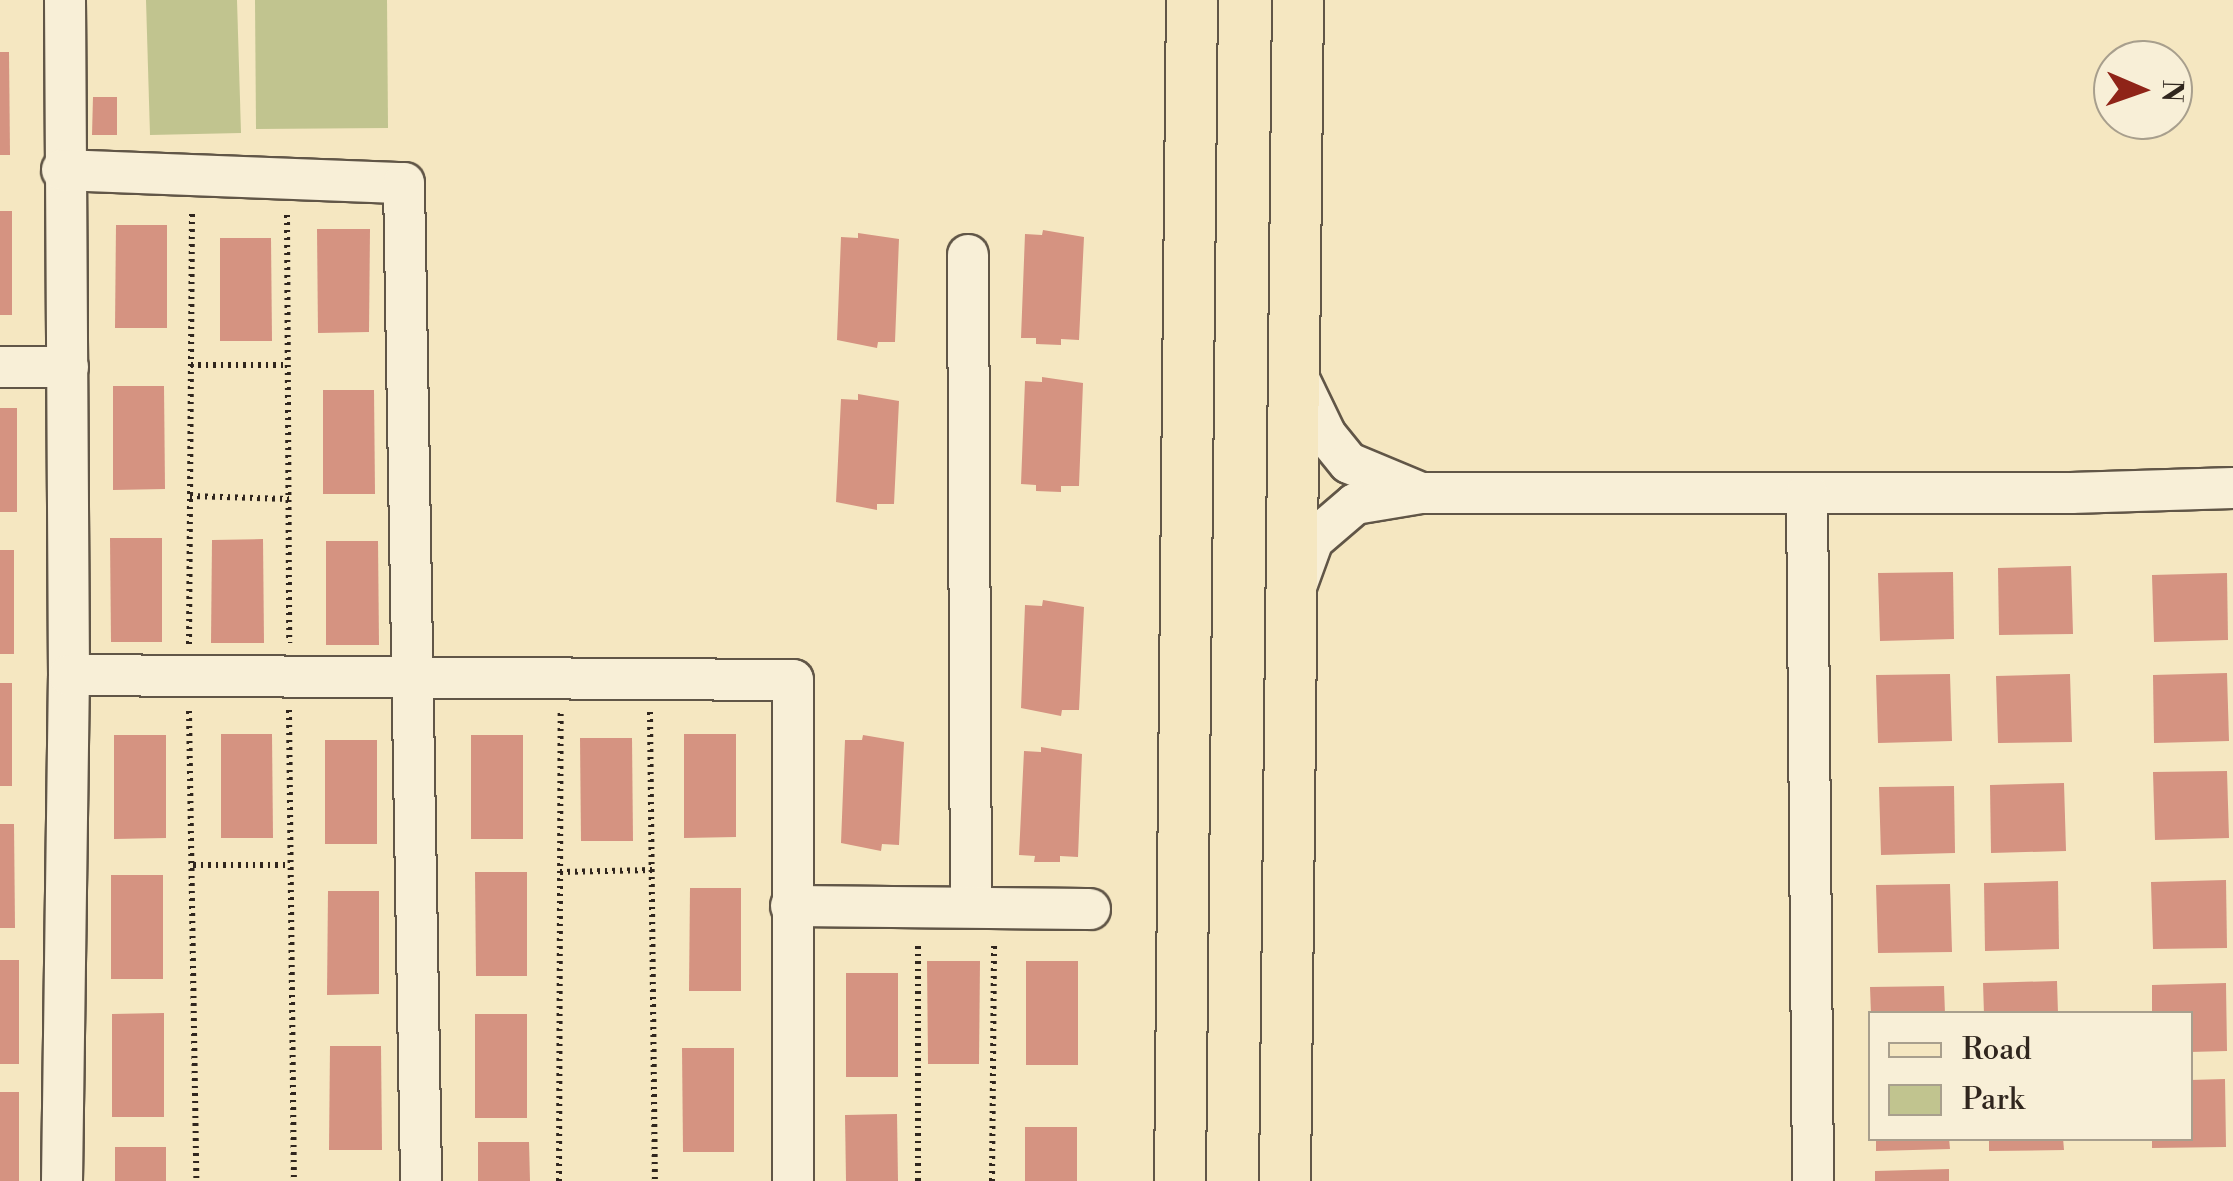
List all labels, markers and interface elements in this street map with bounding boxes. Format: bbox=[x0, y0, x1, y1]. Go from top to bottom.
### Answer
north arrow bbox=[2093, 40, 2193, 140]
text: N bbox=[2154, 79, 2189, 103]
legend bbox=[1868, 1011, 2193, 1141]
text: Road bbox=[1962, 1031, 2032, 1069]
text: Park bbox=[1962, 1081, 2024, 1119]

